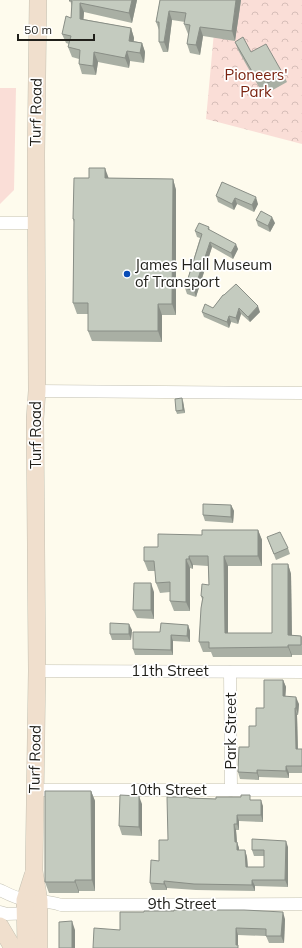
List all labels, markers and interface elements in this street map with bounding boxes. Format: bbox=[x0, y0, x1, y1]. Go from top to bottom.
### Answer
scale bar bbox=[18, 16, 94, 42]
text: 50 m bbox=[24, 22, 52, 37]
park label: Pioneers' Park bbox=[224, 65, 288, 101]
street label: Turf Road bbox=[25, 78, 46, 146]
place label: James Hall Museum of Transport bbox=[135, 255, 272, 291]
marker: James Hall Museum of Transport bbox=[122, 269, 132, 279]
street label: Turf Road bbox=[26, 401, 45, 469]
street label: 11th Street bbox=[131, 661, 209, 680]
street label: Park Street bbox=[221, 693, 240, 769]
street label: Turf Road bbox=[24, 725, 45, 793]
street label: 10th Street bbox=[129, 780, 207, 799]
street label: 9th Street bbox=[148, 894, 216, 913]

